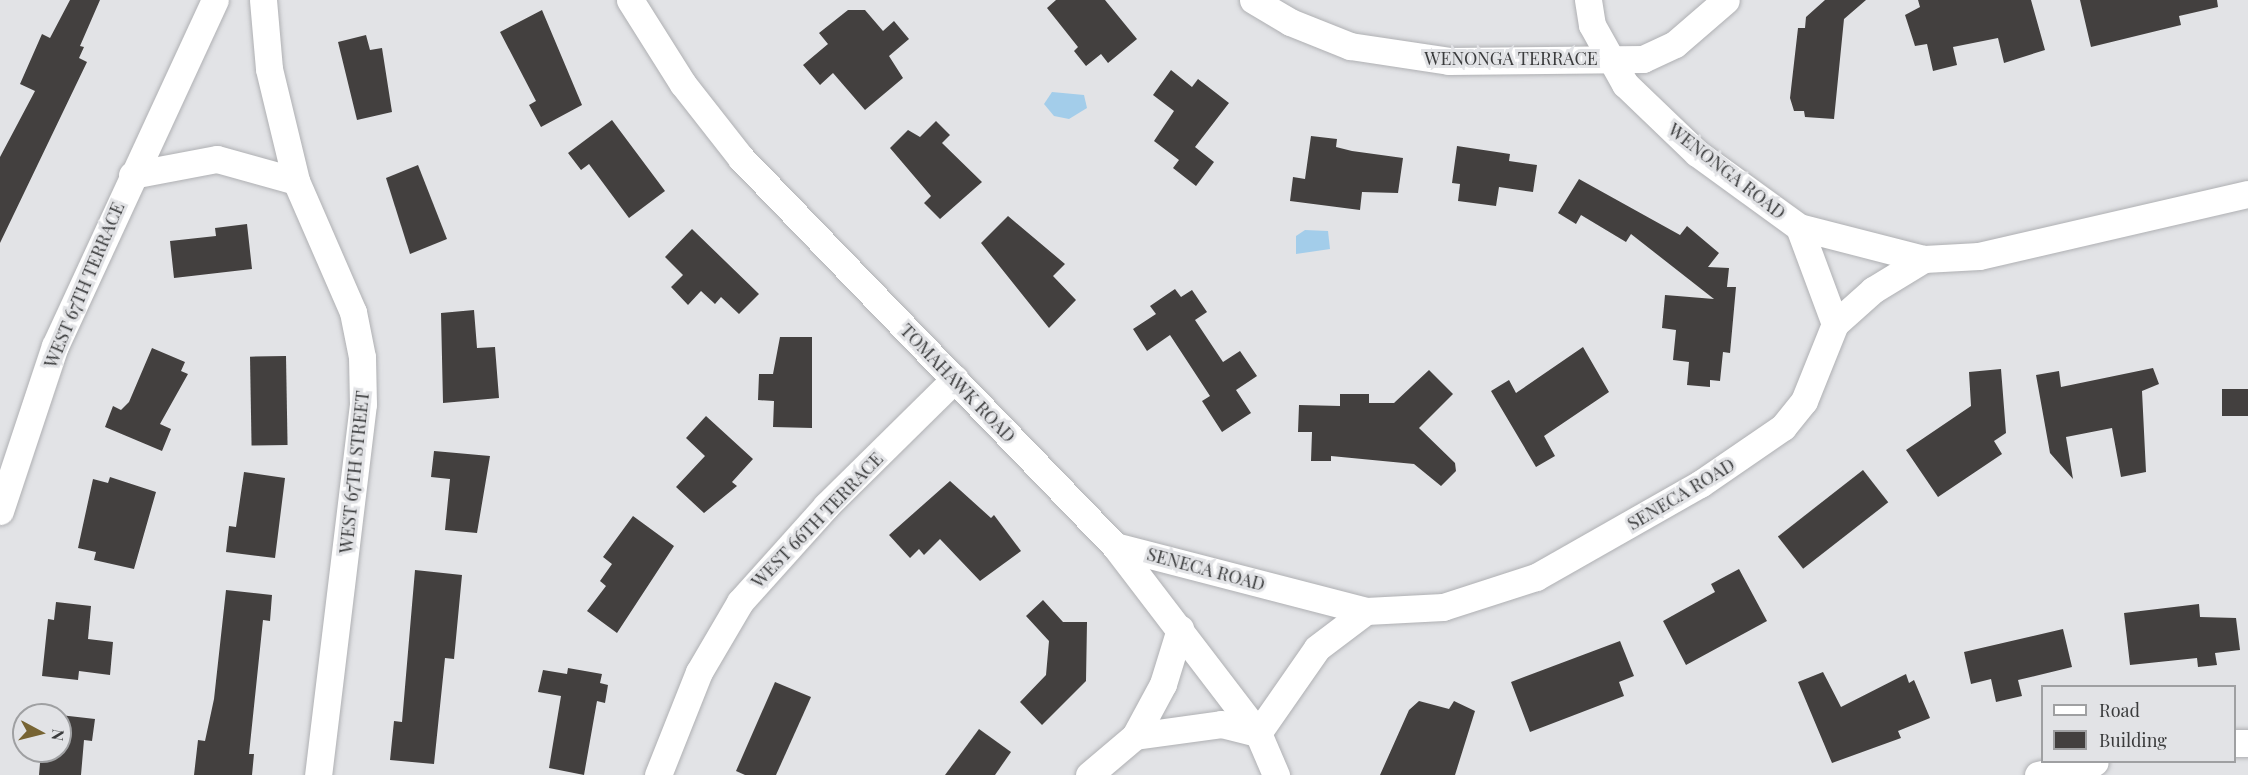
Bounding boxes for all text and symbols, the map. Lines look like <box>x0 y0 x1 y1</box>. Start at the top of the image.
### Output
street label: WENONGA TERRACE <box>1424 47 1598 69</box>
street label: WENONGA ROAD <box>1664 119 1790 223</box>
street label: WEST 67TH TERRACE <box>39 199 129 371</box>
street label: TOMAHAWK ROAD <box>896 319 1020 447</box>
street label: WEST 67TH STREET <box>335 389 373 555</box>
street label: WEST 66TH TERRACE <box>747 448 887 592</box>
street label: SENECA ROAD <box>1623 454 1739 534</box>
street label: SENECA ROAD <box>1145 543 1267 595</box>
legend <box>2041 685 2236 763</box>
text: Road <box>2099 698 2140 722</box>
north arrow <box>12 703 72 763</box>
text: N <box>47 728 70 742</box>
text: Building <box>2099 728 2167 752</box>

